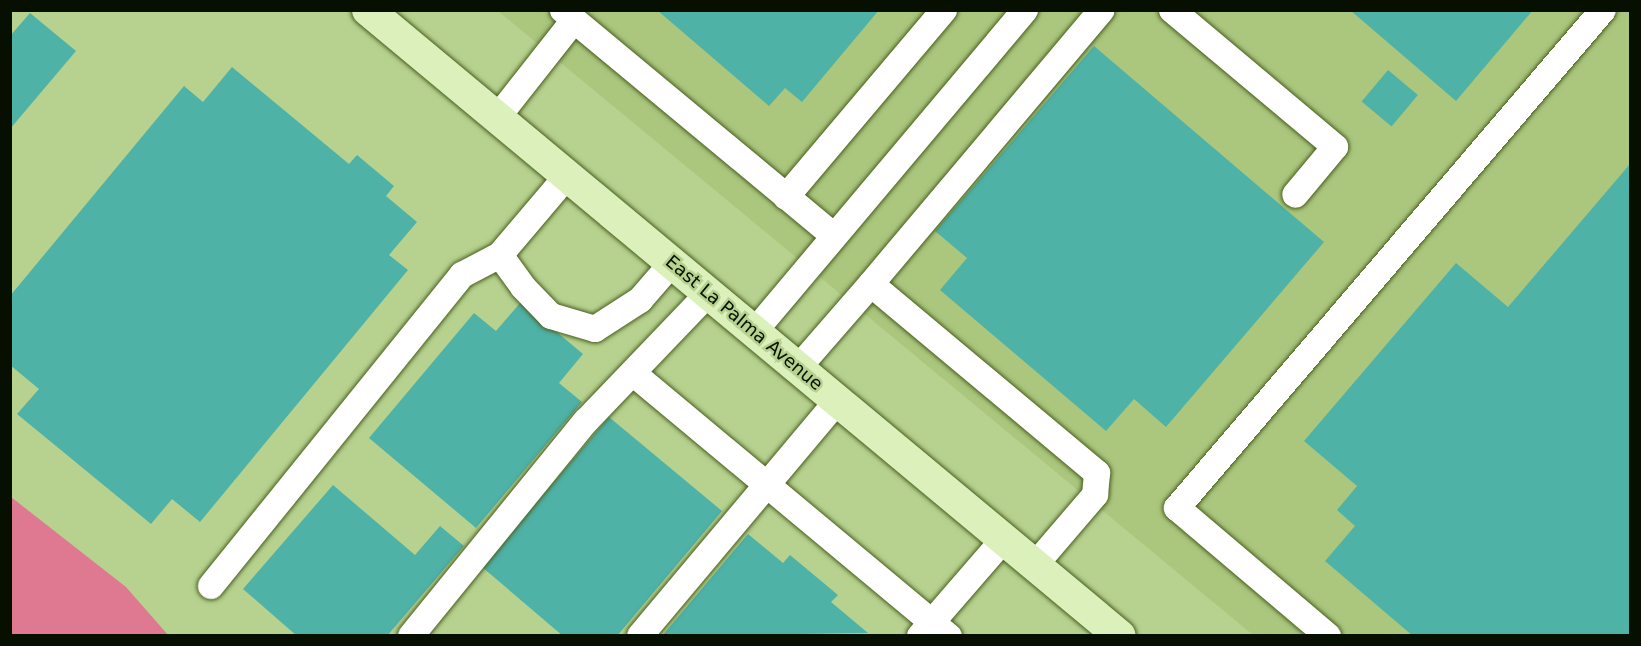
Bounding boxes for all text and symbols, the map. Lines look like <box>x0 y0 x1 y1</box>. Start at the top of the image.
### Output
street label: East La Palma Avenue <box>661 251 827 395</box>

